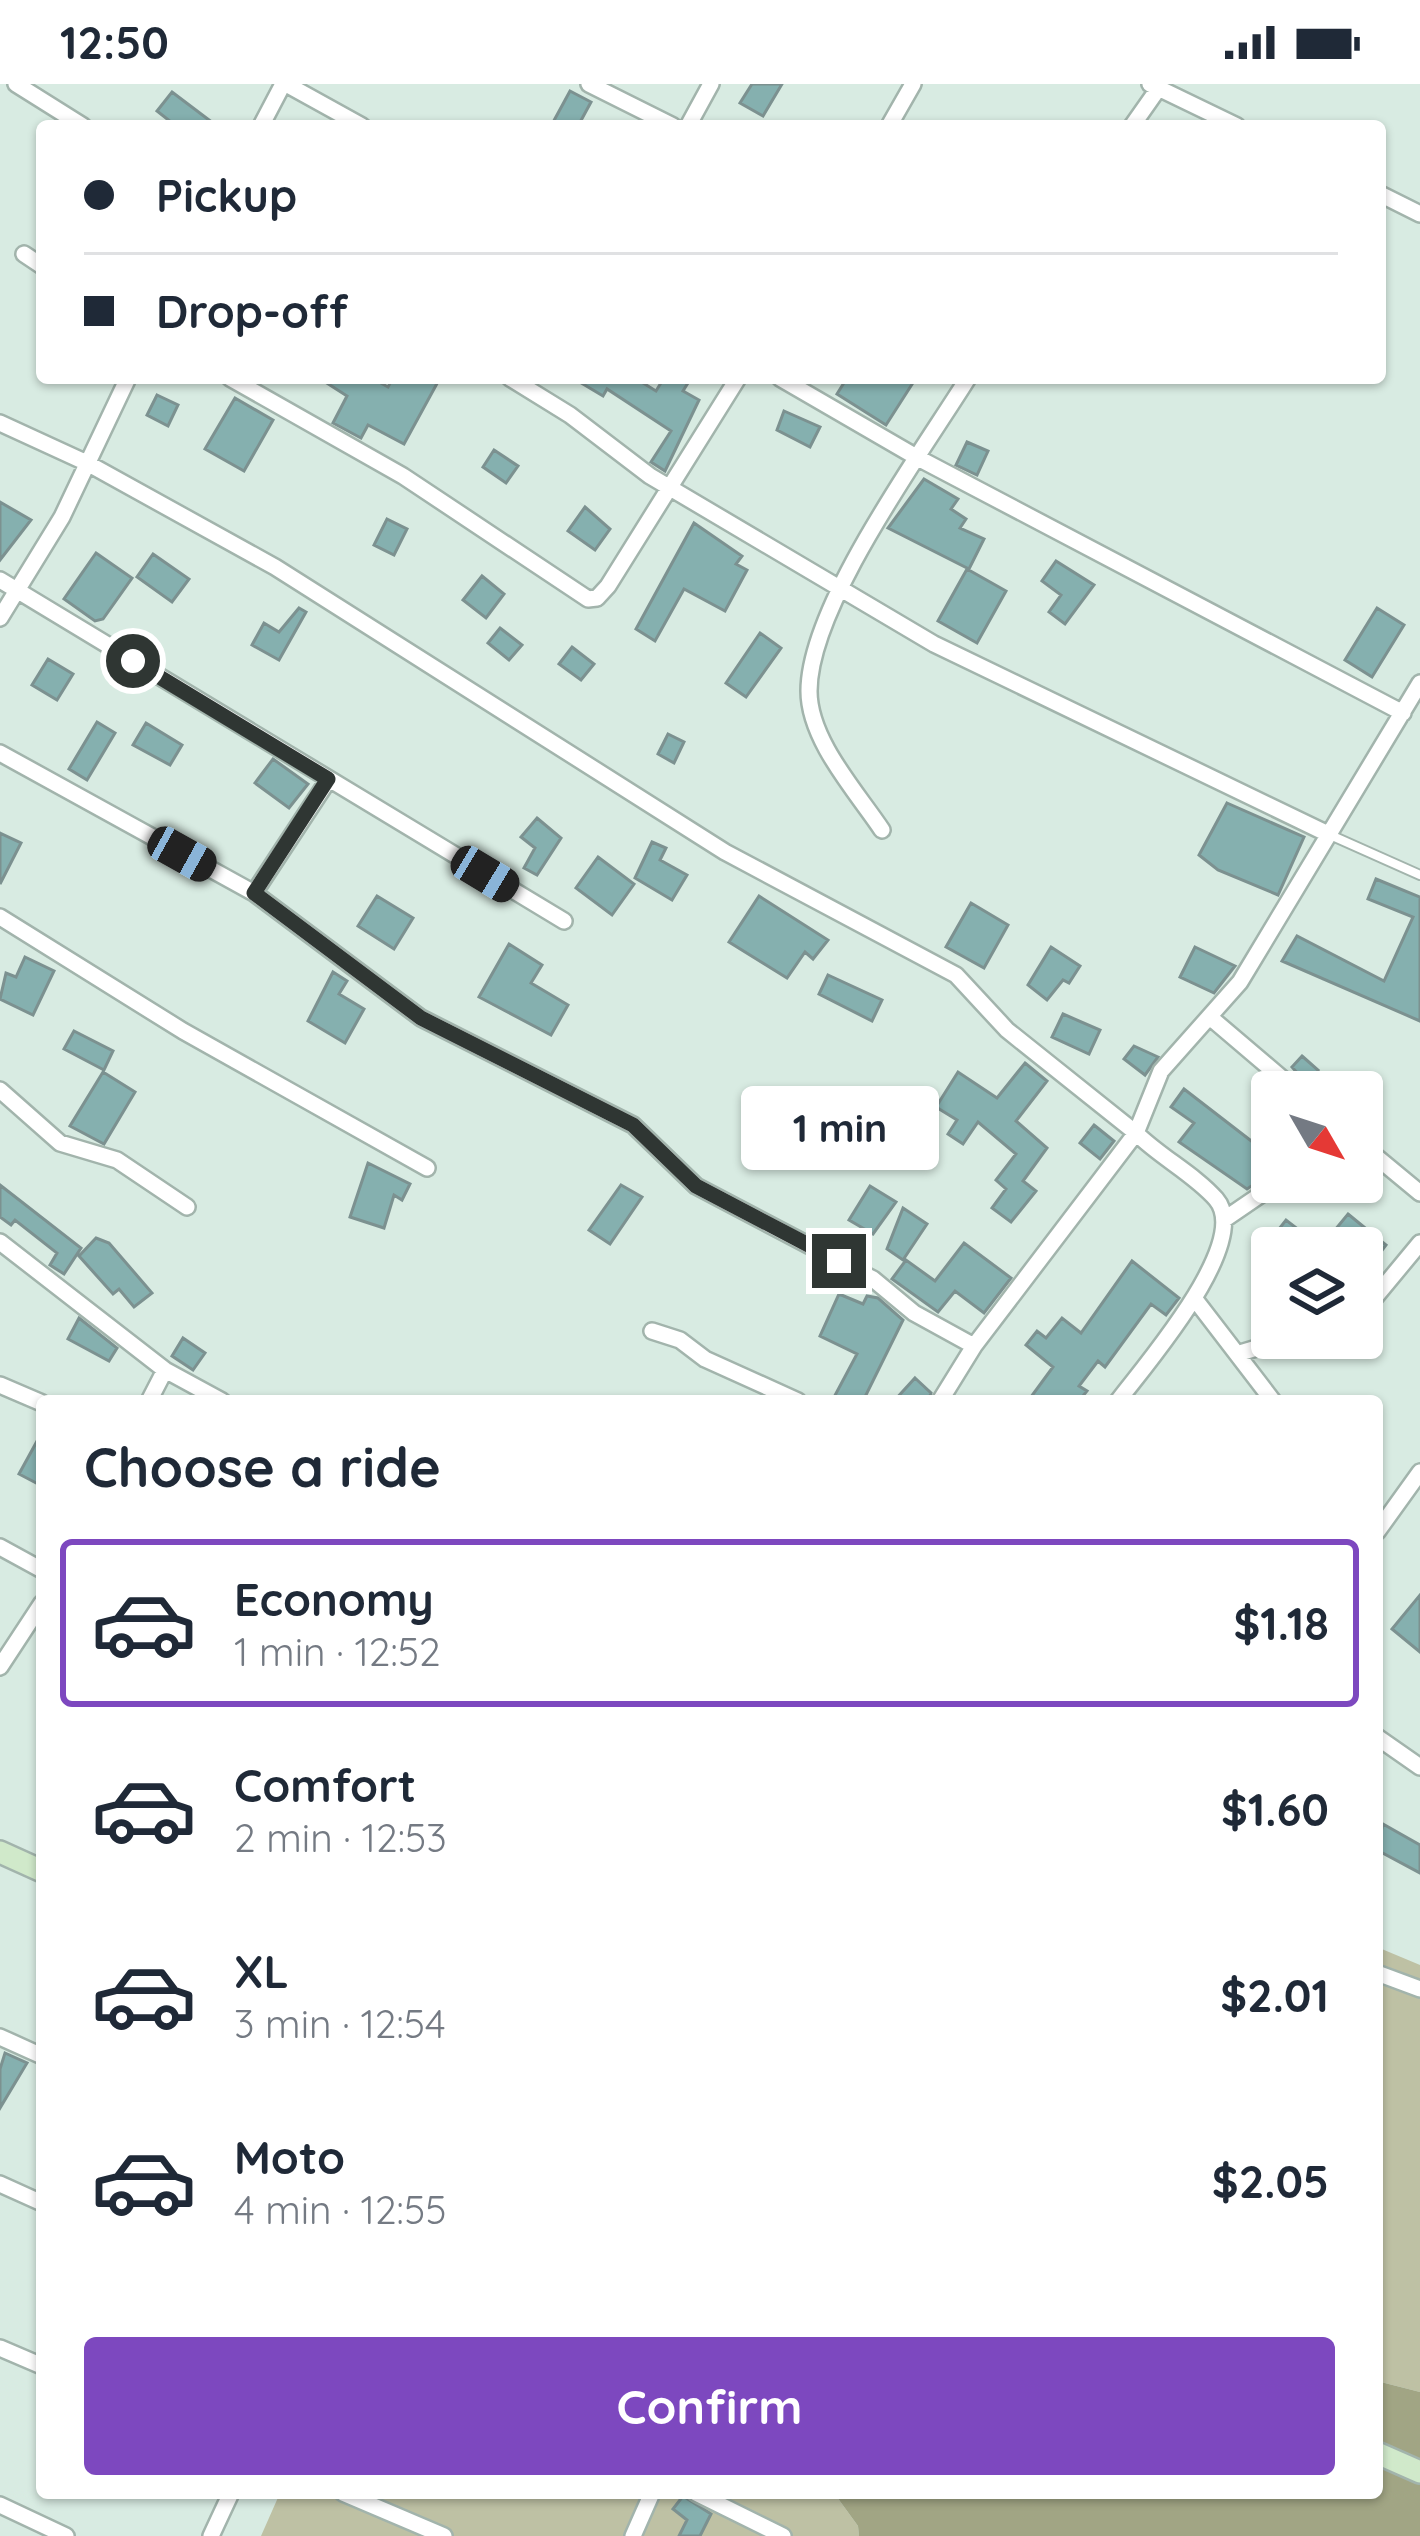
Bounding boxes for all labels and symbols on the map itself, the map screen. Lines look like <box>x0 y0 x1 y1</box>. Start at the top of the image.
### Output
route start <box>106 634 160 688</box>
car <box>142 821 222 887</box>
car <box>445 840 525 908</box>
north arrow <box>1251 1071 1383 1203</box>
callout: 1 min <box>740 1087 938 1171</box>
route end <box>812 1234 866 1288</box>

